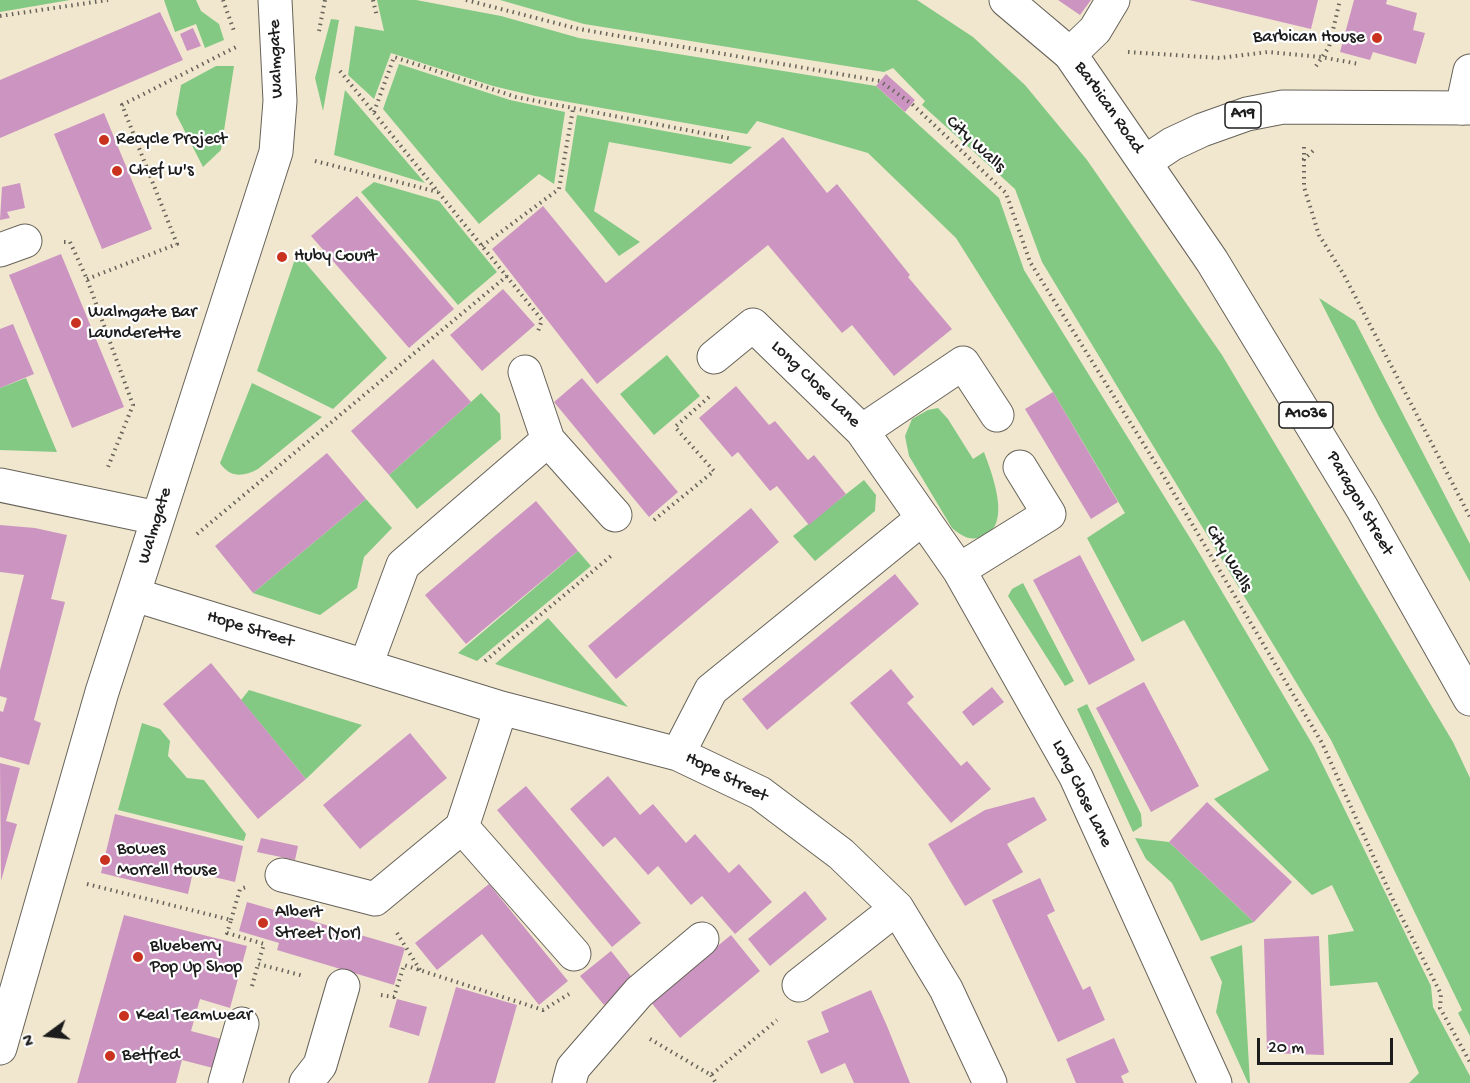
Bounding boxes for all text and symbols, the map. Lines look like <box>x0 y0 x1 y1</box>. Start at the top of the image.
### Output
street label: Walmgate <box>265 19 289 99</box>
place label: Barbican House <box>1253 27 1365 49</box>
marker: Barbican House <box>1370 31 1384 45</box>
street label: Barbican Road <box>1068 58 1148 158</box>
road number: A19 <box>1225 102 1261 128</box>
street label: City Walls <box>941 112 1009 178</box>
place label: Recycle Project <box>116 129 227 151</box>
marker: Recycle Project <box>97 133 111 147</box>
place label: Chef Lu's <box>129 160 194 182</box>
marker: Chef Lu's <box>110 164 124 178</box>
place label: Huby Court <box>294 246 377 268</box>
marker: Huby Court <box>275 250 289 264</box>
place label: Walmgate Bar Launderette <box>88 302 197 344</box>
marker: Walmgate Bar Launderette <box>69 316 83 330</box>
street label: Long Close Lane <box>766 337 864 433</box>
road number: A1036 <box>1279 402 1333 428</box>
street label: Paragon Street <box>1320 448 1398 560</box>
street label: Walmgate <box>134 485 178 567</box>
street label: City Walls <box>1200 522 1256 596</box>
street label: Hope Street <box>204 607 296 653</box>
street label: Long Close Lane <box>1046 737 1116 851</box>
street label: Hope Street <box>681 748 771 808</box>
place label: Bowes Morrell House <box>117 839 217 882</box>
marker: Bowes Morrell House <box>98 853 112 867</box>
place label: Albert Street (Yor) <box>275 902 362 944</box>
marker: Albert Street (Yor) <box>256 916 270 930</box>
place label: Blueberry Pop Up Shop <box>150 936 242 978</box>
marker: Blueberry Pop Up Shop <box>131 950 145 964</box>
north arrow <box>18 1005 78 1065</box>
place label: Keal Teamwear <box>136 1005 252 1027</box>
marker: Keal Teamwear <box>117 1009 131 1023</box>
scale bar <box>1260 1026 1396 1064</box>
text: N <box>20 1032 41 1047</box>
text: 20 m <box>1268 1038 1304 1059</box>
place label: Betfred <box>122 1045 180 1067</box>
marker: Betfred <box>103 1049 117 1063</box>

